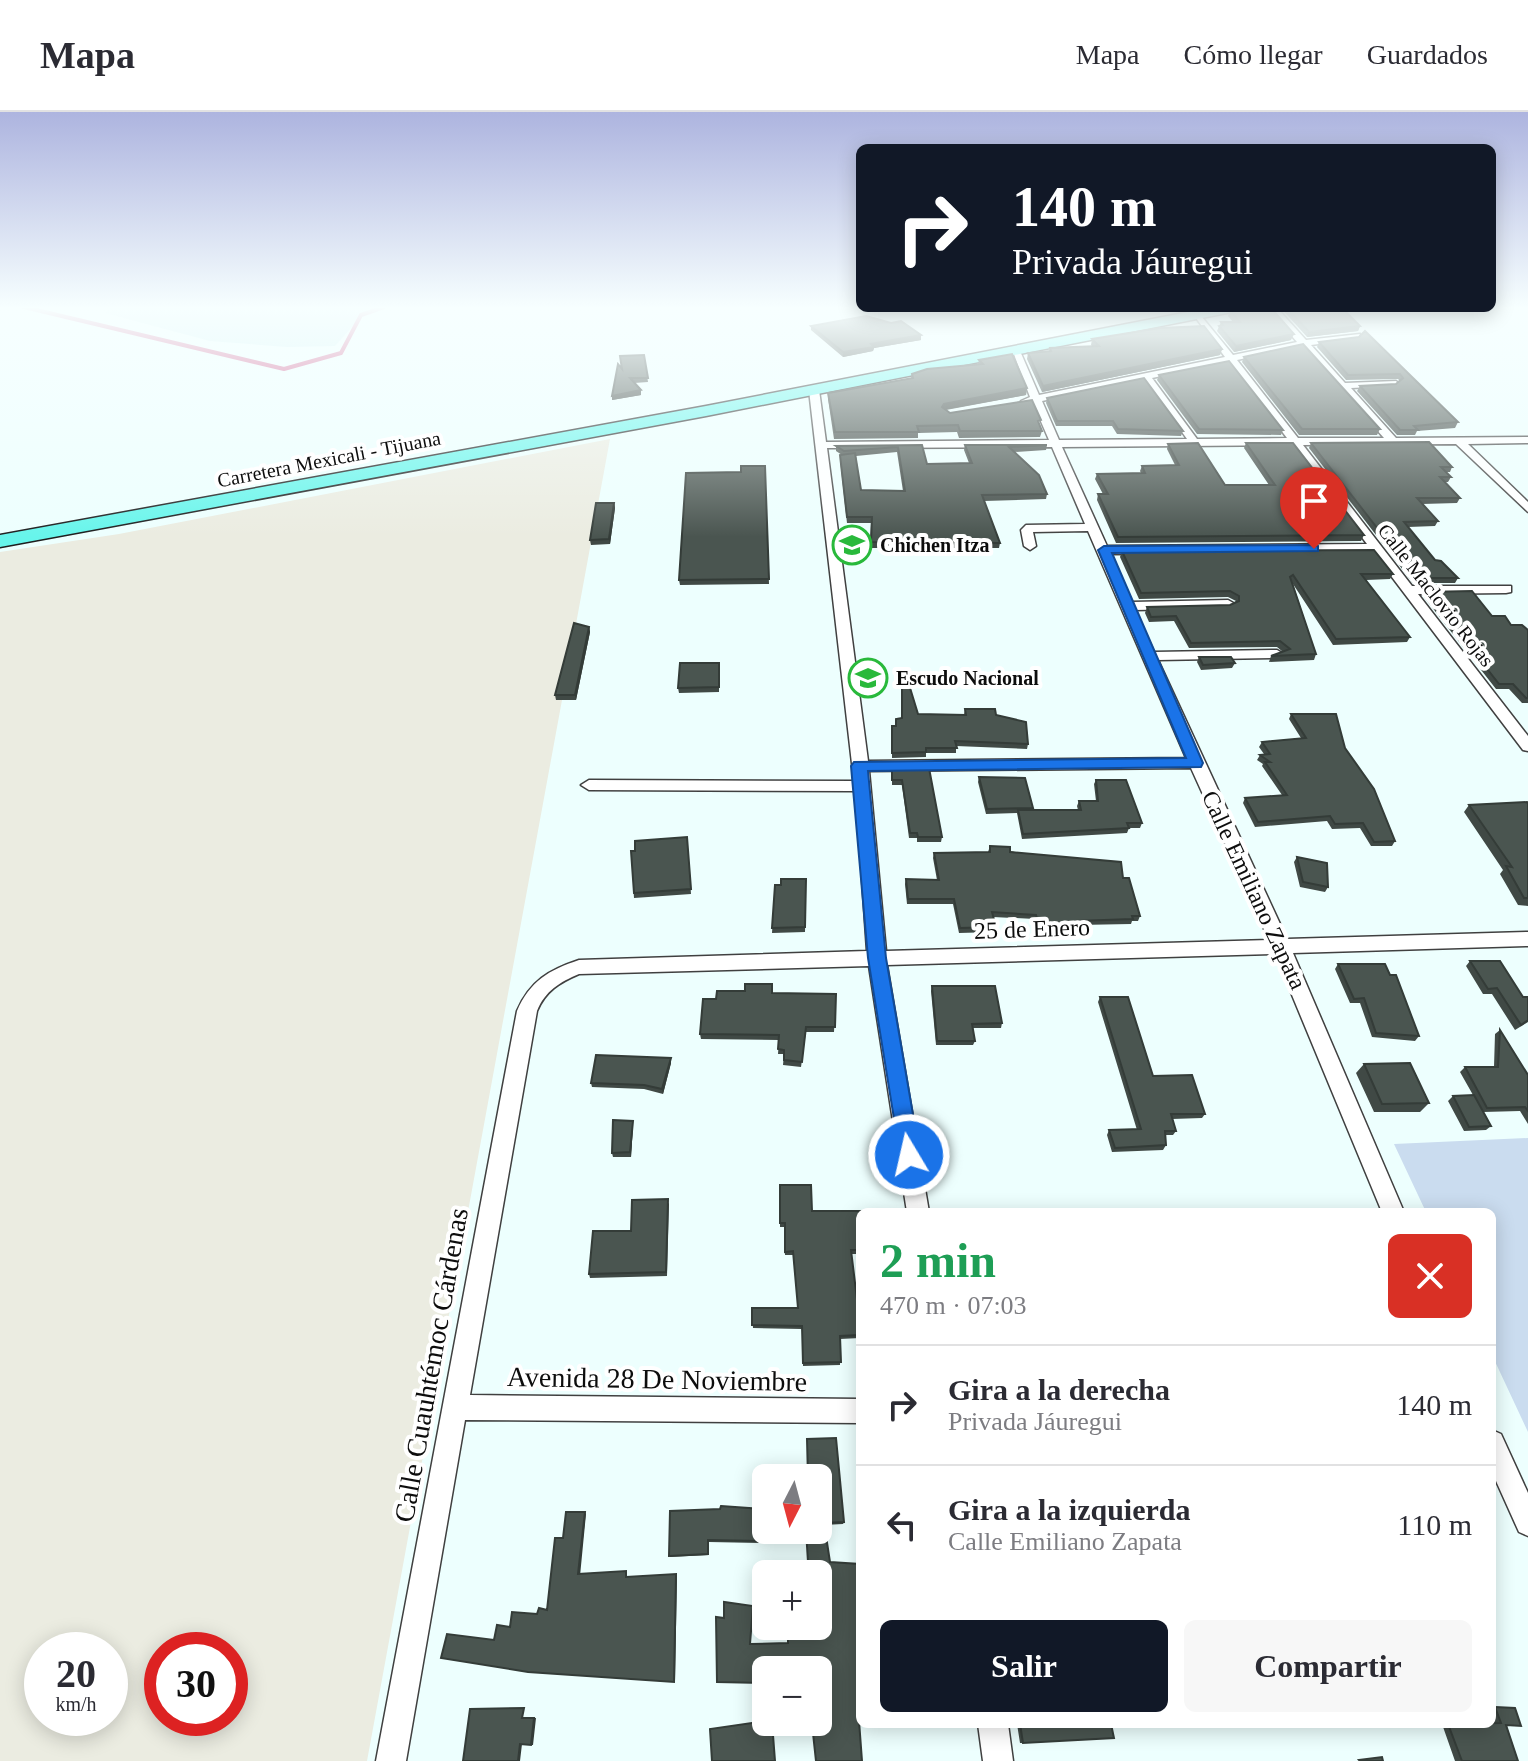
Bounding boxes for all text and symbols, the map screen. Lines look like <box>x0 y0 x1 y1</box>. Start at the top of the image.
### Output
text: Mapa <box>40 34 135 76</box>
text: Mapa <box>1076 39 1140 70</box>
text: Cómo llegar <box>1184 39 1323 70</box>
text: Guardados <box>1367 39 1488 70</box>
icon: right <box>880 176 984 280</box>
text: 140 m <box>1012 176 1157 238</box>
text: Privada Jáuregui <box>1012 242 1253 282</box>
street label: Carretera Mexicali - Tijuana <box>215 427 443 492</box>
pin <box>1280 467 1348 549</box>
icon: arrive <box>1292 479 1336 523</box>
street label: Calle Maclovio Rojas <box>1373 520 1498 671</box>
school or university icon: Chichen Itza <box>831 524 873 566</box>
place label: Chichen Itza <box>880 534 989 556</box>
school or university icon: Escudo Nacional <box>847 657 889 699</box>
place label: Escudo Nacional <box>896 667 1039 689</box>
street label: Calle Emiliano Zapata <box>1197 787 1312 994</box>
street label: 25 de Enero <box>974 914 1090 944</box>
position arrow <box>867 1113 951 1197</box>
street label: Calle Cuauhtémoc Cárdenas <box>388 1205 474 1525</box>
text: 2 min <box>880 1234 996 1287</box>
button: close <box>1388 1234 1472 1318</box>
text: 470 m · 07:03 <box>880 1291 1027 1320</box>
street label: Avenida 28 De Noviembre <box>507 1361 807 1397</box>
text: Gira a la derecha <box>948 1373 1170 1406</box>
icon: right <box>880 1383 924 1427</box>
text: 140 m <box>1396 1388 1472 1421</box>
text: Privada Jáuregui <box>948 1407 1122 1436</box>
north arrow <box>752 1464 832 1544</box>
map controls <box>752 1464 832 1736</box>
text: Gira a la izquierda <box>948 1493 1191 1526</box>
icon: left <box>880 1503 924 1547</box>
text: 110 m <box>1397 1508 1472 1541</box>
text: Calle Emiliano Zapata <box>948 1527 1182 1556</box>
button: + <box>752 1560 832 1640</box>
button: Salir <box>880 1620 1168 1712</box>
button: Compartir <box>1184 1620 1472 1712</box>
speed limit sign: 30 <box>144 1632 248 1736</box>
text: 20 <box>56 1651 96 1696</box>
button: − <box>752 1656 832 1736</box>
text: km/h <box>55 1693 97 1715</box>

